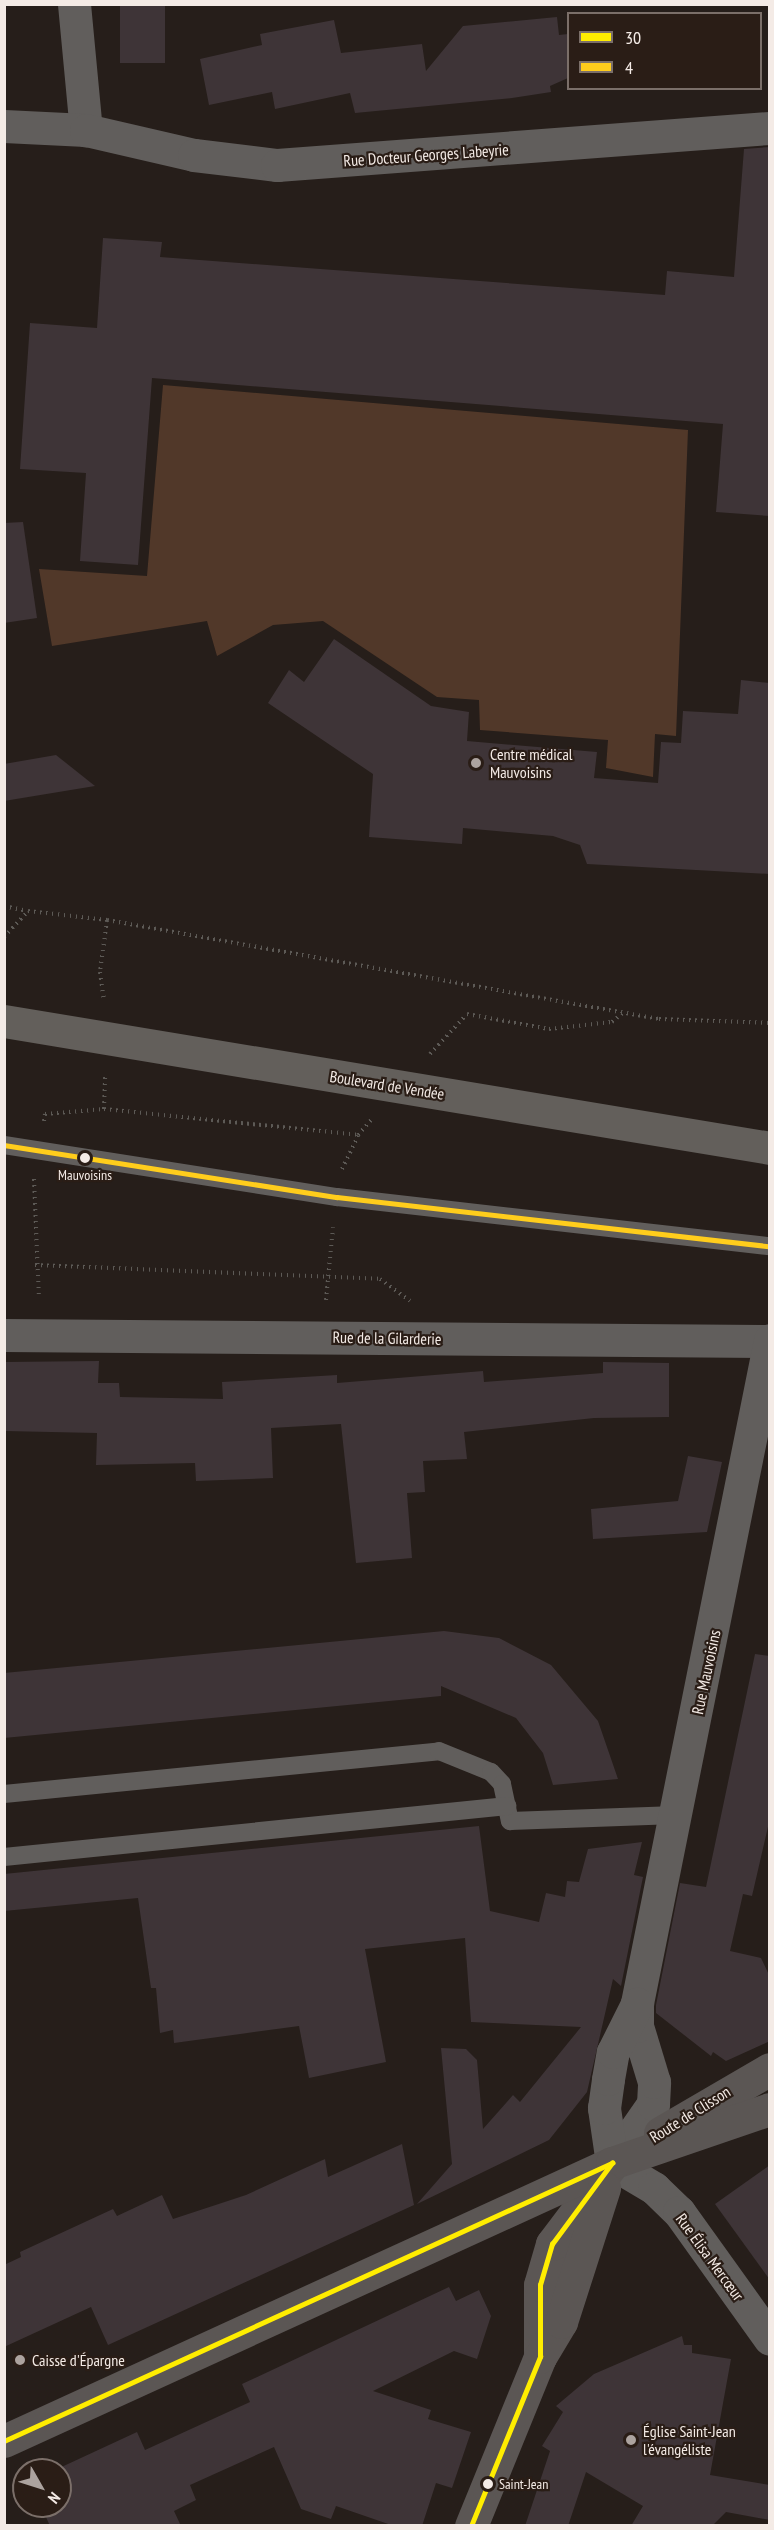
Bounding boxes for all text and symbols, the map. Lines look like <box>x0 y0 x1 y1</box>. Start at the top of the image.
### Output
legend <box>567 12 762 90</box>
text: 30 <box>625 26 641 49</box>
text: 4 <box>625 56 633 79</box>
street label: Rue Docteur Georges Labeyrie <box>343 140 509 170</box>
place label: Centre médical Mauvoisins <box>490 744 573 782</box>
marker: Centre médical Mauvoisins <box>467 754 485 772</box>
street label: Boulevard de Vendée <box>328 1066 446 1104</box>
marker: Mauvoisins <box>79 1152 91 1164</box>
place label: Mauvoisins <box>58 1167 112 1183</box>
street label: Rue de la Gilarderie <box>332 1327 442 1349</box>
street label: Rue Mauvoisins <box>688 1628 724 1716</box>
street label: Route de Clisson <box>646 2082 734 2146</box>
street label: Rue Élisa Mercœur <box>672 2210 748 2304</box>
place label: Caisse d'Épargne <box>32 2350 125 2370</box>
marker: Caisse d'Épargne <box>13 2353 27 2367</box>
place label: Église Saint-Jean l'évangéliste <box>643 2421 736 2459</box>
marker: Église Saint-Jean l'évangéliste <box>624 2433 638 2447</box>
north arrow <box>12 2458 72 2518</box>
place label: Saint-Jean <box>499 2476 548 2492</box>
marker: Saint-Jean <box>482 2478 494 2490</box>
text: N <box>44 2488 65 2508</box>

